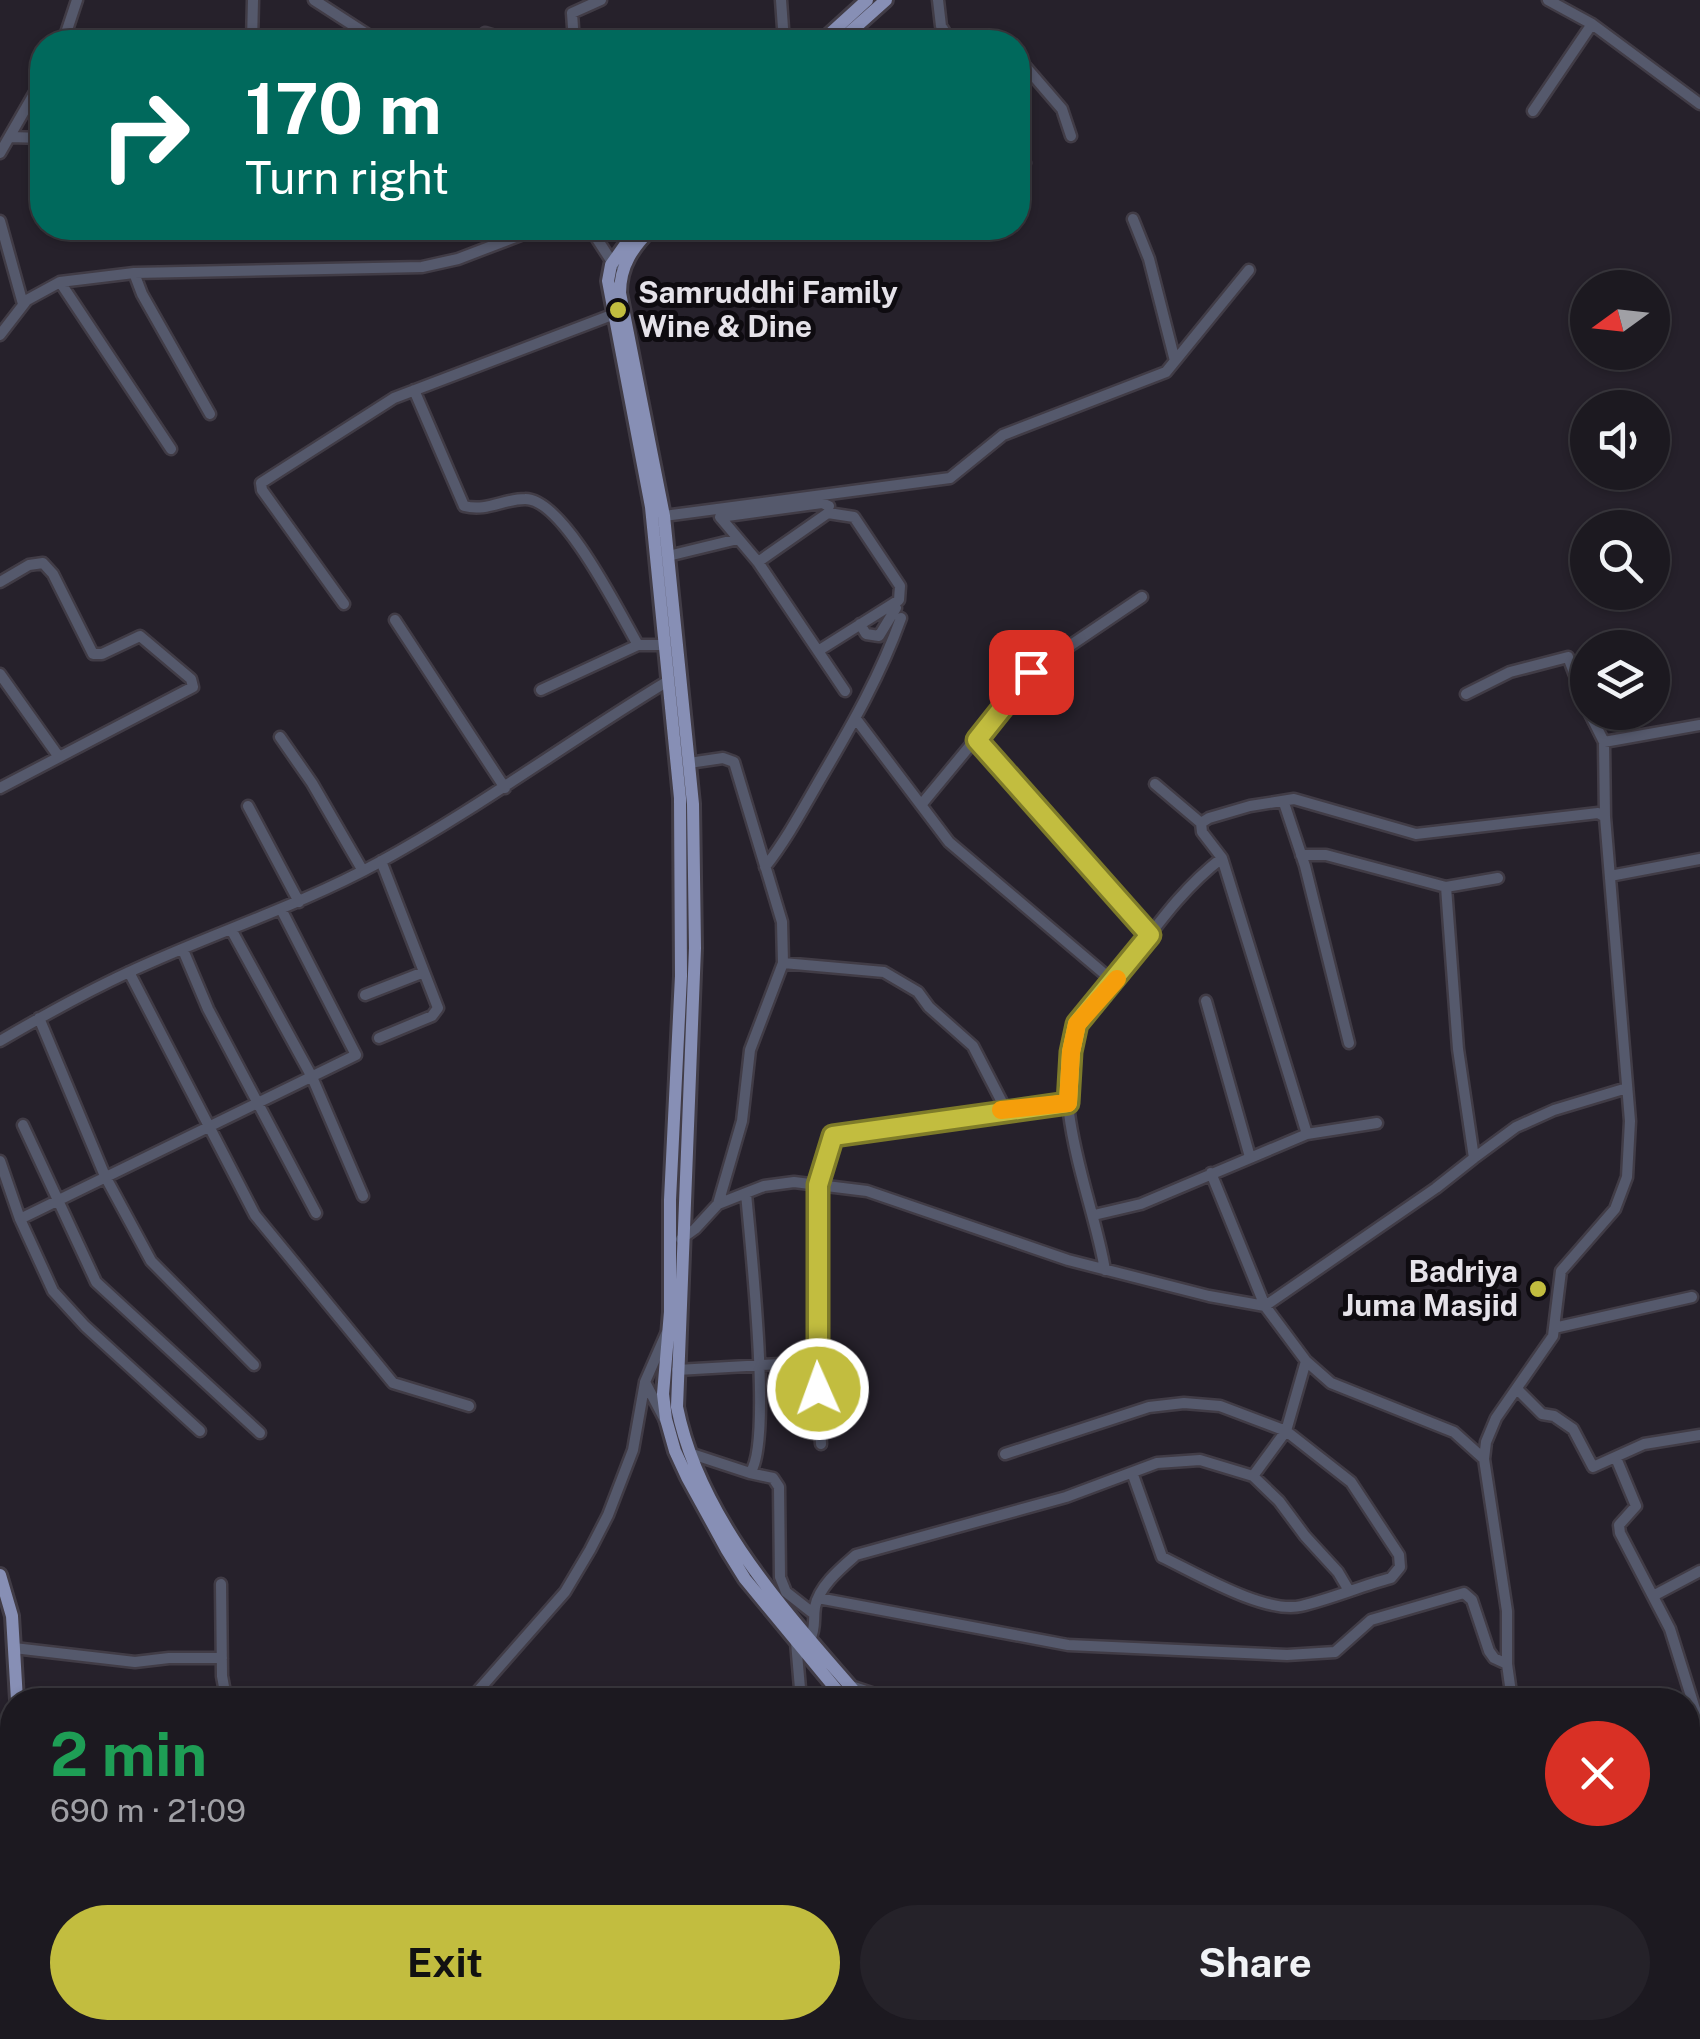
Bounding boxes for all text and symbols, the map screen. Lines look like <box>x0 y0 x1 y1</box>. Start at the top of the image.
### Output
text: 170 m <box>245 67 442 150</box>
icon: right <box>80 70 210 200</box>
text: Turn right <box>245 151 449 204</box>
north arrow <box>1570 270 1670 370</box>
map controls <box>1570 270 1670 730</box>
place label: Samruddhi Family Wine & Dine <box>638 274 898 344</box>
marker: Samruddhi Family Wine & Dine <box>607 299 629 321</box>
button: sound <box>1570 390 1670 490</box>
button: search <box>1570 510 1670 610</box>
pin <box>989 630 1074 715</box>
button: layers <box>1570 630 1670 730</box>
icon: arrive <box>1004 645 1059 700</box>
place label: Badriya Juma Masjid <box>1342 1253 1518 1323</box>
marker: Badriya Juma Masjid <box>1527 1278 1549 1300</box>
position arrow <box>766 1337 870 1441</box>
text: 2 min <box>50 1719 207 1790</box>
button: close <box>1545 1721 1650 1826</box>
text: 690 m · 21:09 <box>50 1792 246 1829</box>
button: Exit <box>50 1905 840 2020</box>
button: Share <box>860 1905 1650 2020</box>

